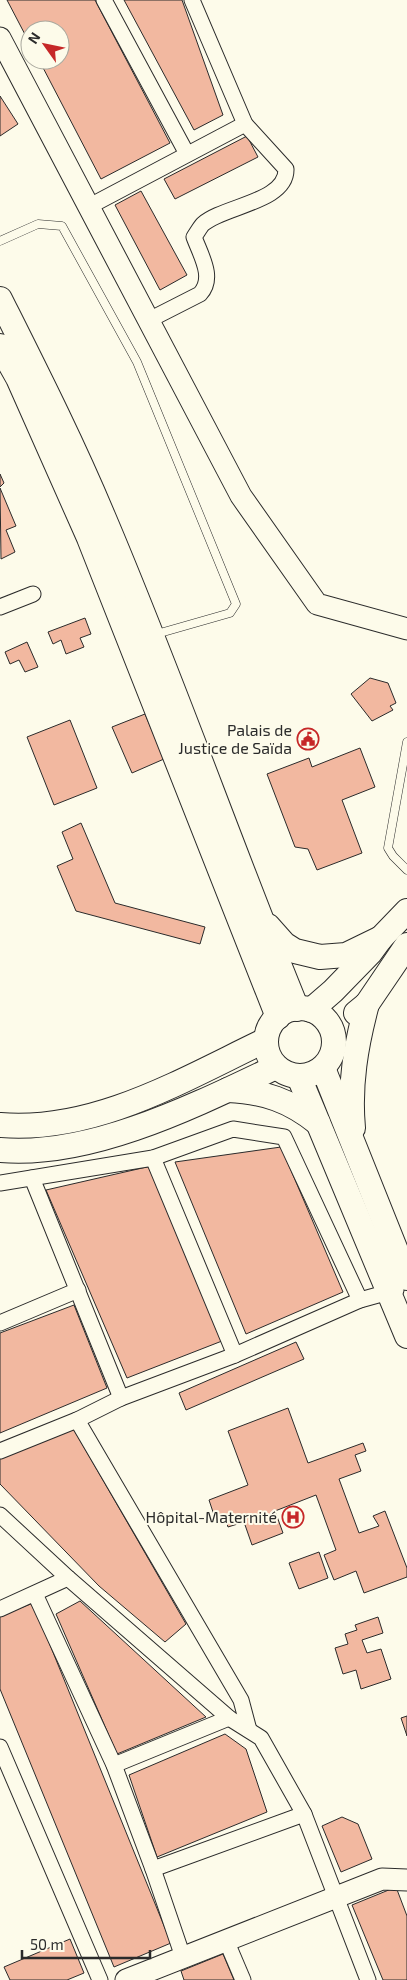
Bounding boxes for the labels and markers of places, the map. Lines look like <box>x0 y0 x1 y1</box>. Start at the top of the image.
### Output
place label: Palais de Justice de Saïda <box>178 720 292 757</box>
public building icon: Palais de Justice de Saïda <box>296 727 320 751</box>
hospital icon: Hôpital-Maternité <box>281 1505 305 1529</box>
place label: Hôpital-Maternité <box>146 1507 277 1526</box>

